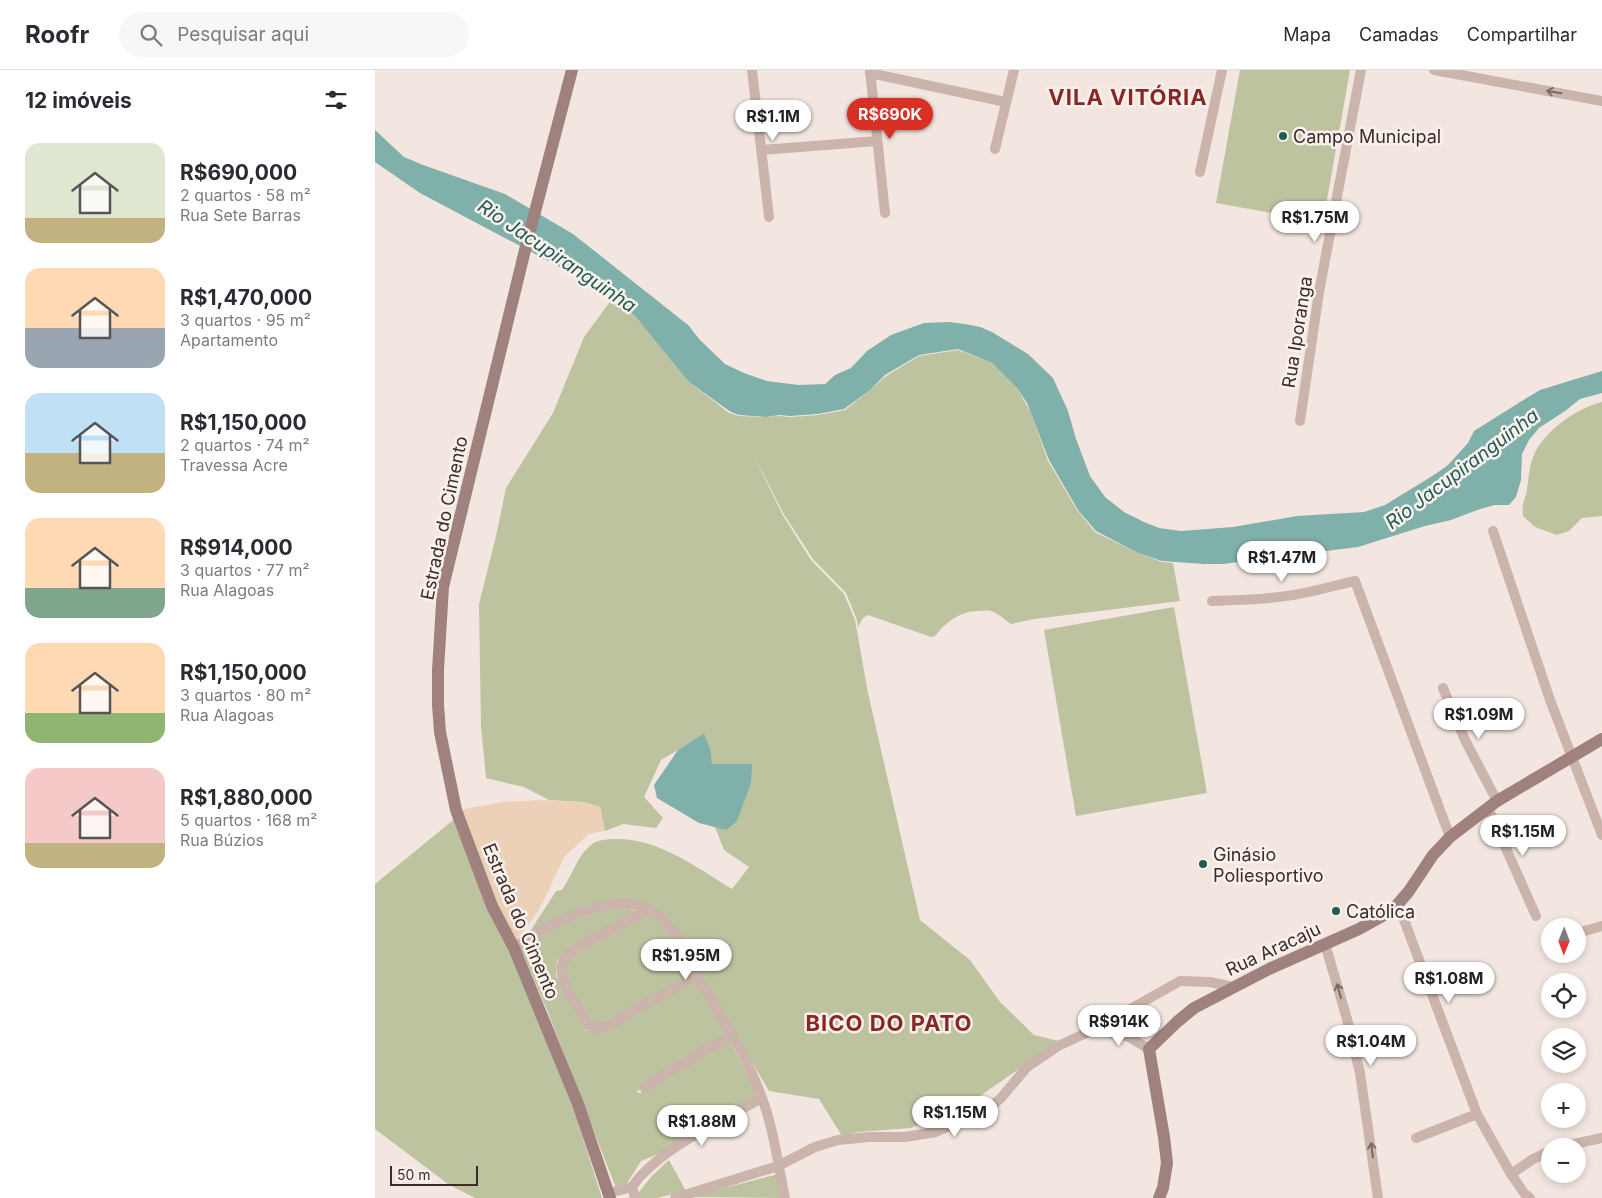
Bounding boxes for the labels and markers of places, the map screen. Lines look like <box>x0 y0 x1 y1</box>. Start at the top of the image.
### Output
pin: R$690K <box>849 98 931 140</box>
pin: R$1.1M <box>732 100 814 142</box>
place label: Campo Municipal <box>1293 126 1441 147</box>
marker: Campo Municipal <box>1277 130 1289 142</box>
pin: R$1.75M <box>1269 200 1361 243</box>
pin: R$1.47M <box>1236 540 1328 583</box>
pin: R$1.09M <box>1433 698 1525 740</box>
pin: R$1.15M <box>1477 814 1569 857</box>
place label: Ginásio Poliesportivo <box>1213 844 1324 886</box>
marker: Ginásio Poliesportivo <box>1197 858 1209 870</box>
place label: Católica <box>1346 901 1415 922</box>
marker: Católica <box>1330 905 1342 917</box>
pin: R$1.95M <box>640 938 732 981</box>
pin: R$1.08M <box>1403 962 1495 1004</box>
pin: R$914K <box>1078 1004 1160 1047</box>
pin: R$1.04M <box>1325 1024 1417 1067</box>
pin: R$1.15M <box>909 1096 1001 1138</box>
pin: R$1.88M <box>656 1104 748 1147</box>

